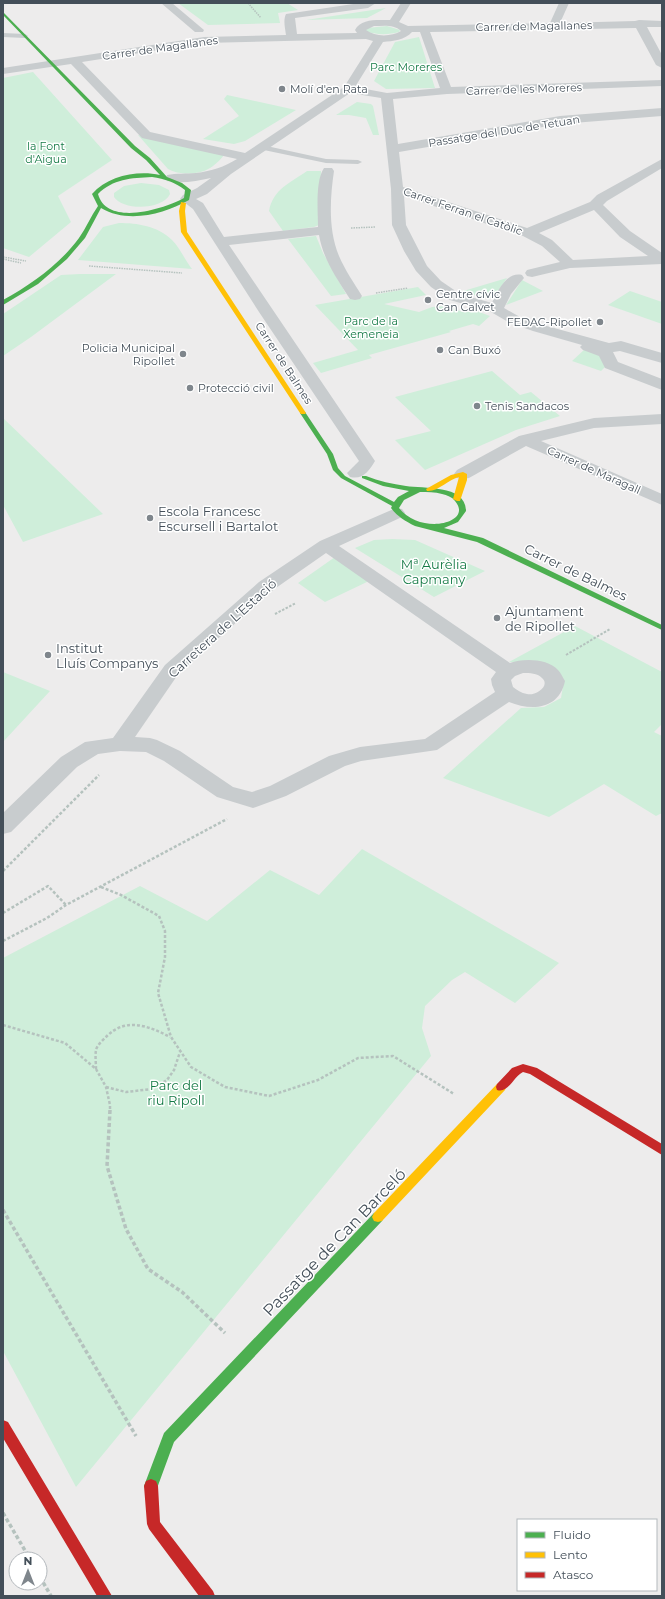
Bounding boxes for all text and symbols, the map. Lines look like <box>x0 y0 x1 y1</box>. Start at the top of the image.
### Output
street label: Carrer de Magallanes <box>476 18 593 34</box>
street label: Carrer de Magallanes <box>101 33 219 63</box>
park label: Parc Moreres <box>370 60 443 74</box>
street label: Carrer de les Moreres <box>466 80 583 98</box>
place label: Molí d'en Rata <box>290 82 368 96</box>
marker: Molí d'en Rata <box>277 84 287 94</box>
street label: Passatge del Duc de Tetuan <box>427 112 581 150</box>
park label: la Font d'Aigua <box>25 139 67 166</box>
street label: Carrer Ferran el Catòlic <box>402 184 524 238</box>
place label: Centre cívic Can Calvet <box>436 287 500 314</box>
marker: Centre cívic Can Calvet <box>423 295 433 305</box>
park label: Parc de la Xemeneia <box>343 314 399 341</box>
place label: FEDAC-Ripollet <box>507 315 593 329</box>
marker: FEDAC-Ripollet <box>595 317 605 327</box>
street label: Carrer de Balmes <box>252 319 316 407</box>
place label: Policia Municipal Ripollet <box>82 341 176 368</box>
place label: Can Buxó <box>448 343 501 357</box>
marker: Can Buxó <box>435 345 445 355</box>
marker: Policia Municipal Ripollet <box>178 349 188 359</box>
place label: Protecció civil <box>198 381 274 395</box>
marker: Protecció civil <box>185 383 195 393</box>
place label: Tenis Sandacos <box>485 399 570 413</box>
marker: Tenis Sandacos <box>472 401 482 411</box>
street label: Carrer de Maragall <box>545 443 643 497</box>
place label: Escola Francesc Escursell i Bartalot <box>158 503 278 534</box>
marker: Escola Francesc Escursell i Bartalot <box>145 513 155 523</box>
street label: Carrer de Balmes <box>522 540 630 604</box>
park label: Mª Aurèlia Capmany <box>401 556 467 587</box>
street label: Carretera de L'Estació <box>165 575 279 681</box>
place label: Ajuntament de Ripollet <box>505 603 584 634</box>
marker: Ajuntament de Ripollet <box>492 613 502 623</box>
place label: Institut Lluís Companys <box>56 640 158 671</box>
marker: Institut Lluís Companys <box>43 650 53 660</box>
park label: Parc del riu Ripoll <box>147 1077 205 1108</box>
street label: Passatge de Can Barceló <box>259 1165 410 1320</box>
legend <box>517 1519 657 1591</box>
text: Fluido <box>553 1527 591 1542</box>
text: Lento <box>553 1547 588 1562</box>
north arrow <box>8 1551 48 1591</box>
text: N <box>24 1554 32 1568</box>
text: Atasco <box>553 1567 593 1582</box>

